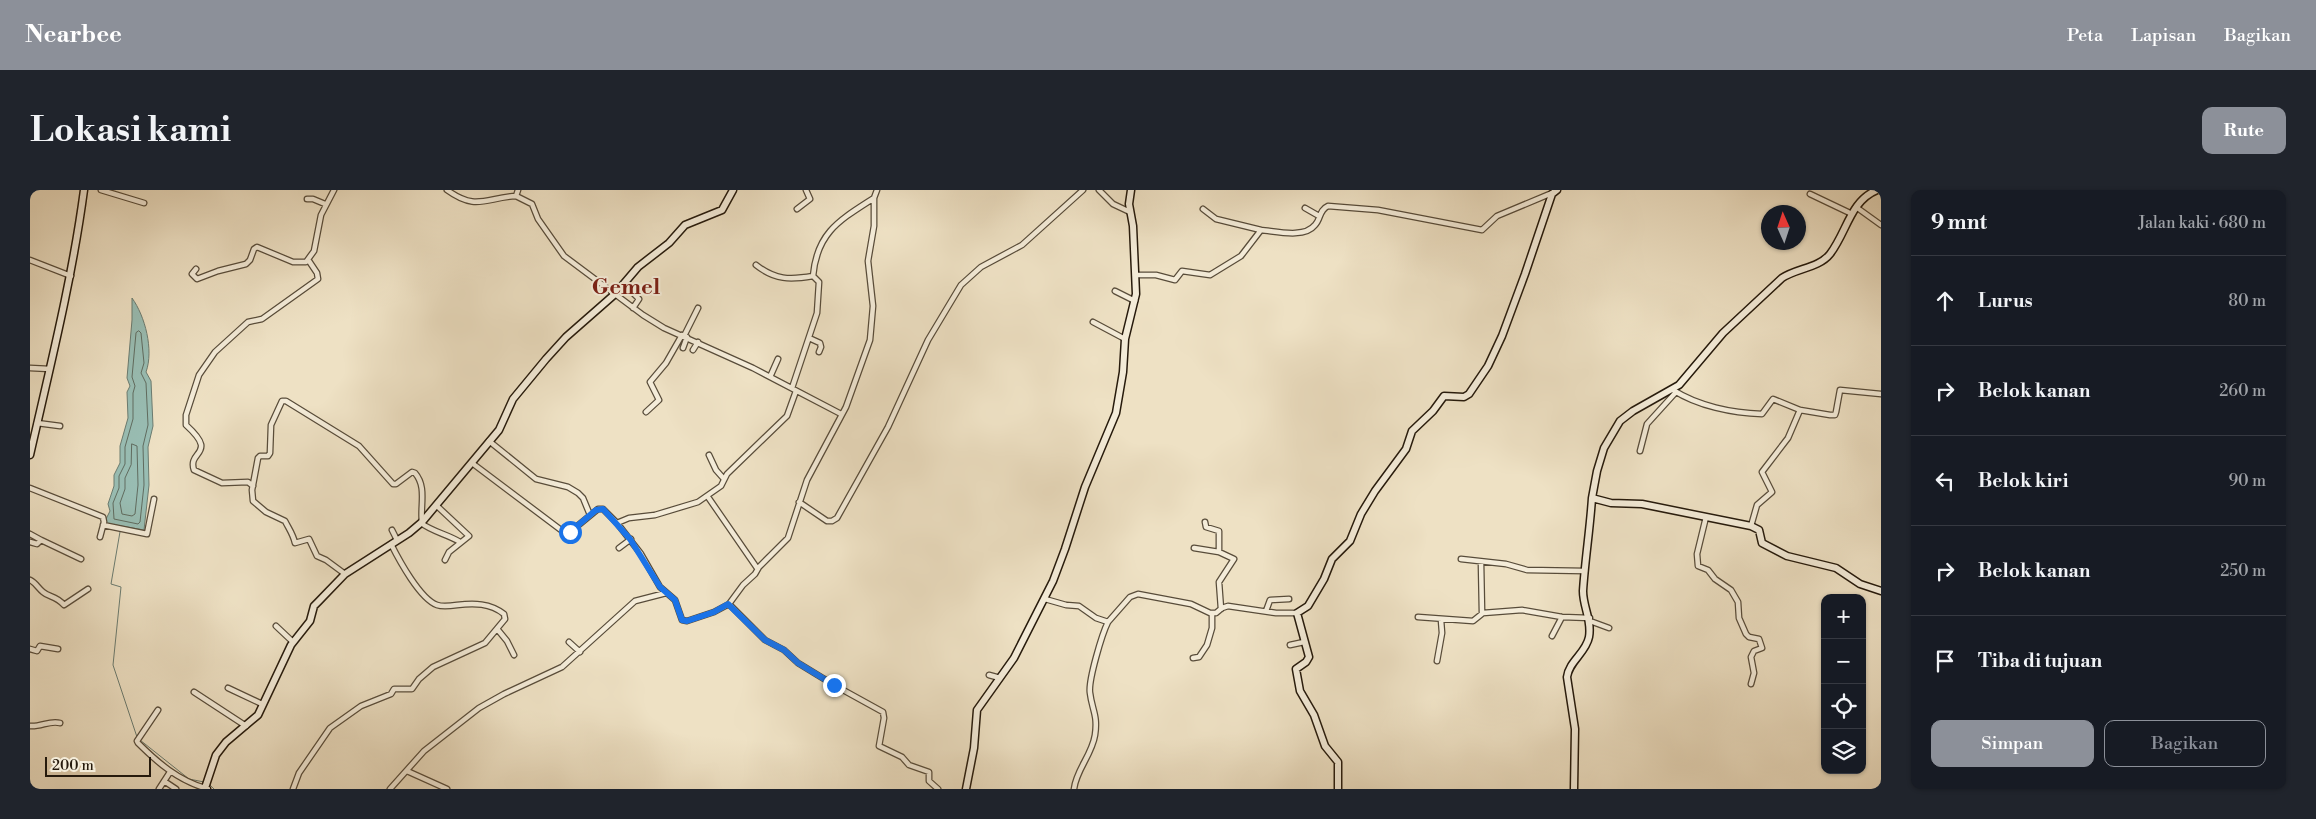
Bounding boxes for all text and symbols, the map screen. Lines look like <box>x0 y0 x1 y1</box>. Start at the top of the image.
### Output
text: Nearbee <box>25 20 122 50</box>
text: Peta <box>2067 24 2103 47</box>
text: Lapisan <box>2131 24 2196 47</box>
text: Bagikan <box>2224 24 2291 47</box>
button: Rute <box>2202 107 2286 154</box>
text: Lokasi kami <box>30 109 231 152</box>
north arrow <box>1761 205 1806 250</box>
text: 9 mnt <box>1931 210 1987 236</box>
text: Jalan kaki · 680 m <box>2138 213 2266 233</box>
district label: Gemel <box>592 274 660 301</box>
icon: ahead <box>1931 287 1959 315</box>
text: Lurus <box>1978 289 2033 313</box>
text: 80 m <box>2228 291 2266 311</box>
icon: right <box>1931 377 1959 405</box>
text: Belok kanan <box>1978 379 2091 403</box>
text: 260 m <box>2219 381 2266 401</box>
icon: left <box>1931 467 1959 495</box>
text: Belok kiri <box>1978 469 2068 493</box>
text: 90 m <box>2228 471 2266 491</box>
route start <box>559 521 582 544</box>
icon: right <box>1931 557 1959 585</box>
text: Belok kanan <box>1978 559 2091 583</box>
text: 250 m <box>2220 561 2266 581</box>
map controls <box>1821 594 1866 774</box>
button: + <box>1821 594 1866 639</box>
button: − <box>1821 639 1866 684</box>
icon: arrive <box>1931 647 1959 675</box>
text: Tiba di tujuan <box>1978 649 2102 673</box>
route end <box>823 674 846 697</box>
button: locate <box>1821 684 1866 729</box>
button: Simpan <box>1931 720 2094 767</box>
button: Bagikan <box>2104 720 2266 767</box>
button: layers <box>1821 729 1866 774</box>
scale bar <box>45 754 151 777</box>
text: 200 m <box>52 757 94 775</box>

